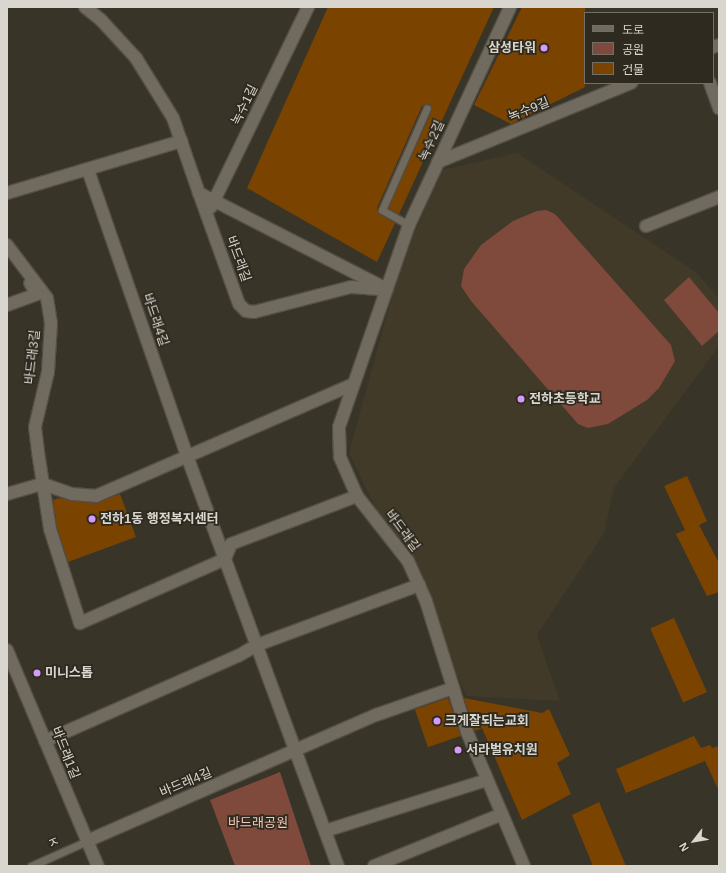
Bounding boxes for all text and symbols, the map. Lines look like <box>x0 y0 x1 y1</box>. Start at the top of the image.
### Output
legend <box>584 12 714 84</box>
text: 도로 <box>622 23 644 37</box>
place label: 삼성타워 <box>488 40 536 56</box>
marker: 삼성타워 <box>539 43 549 53</box>
text: 공원 <box>622 43 644 57</box>
text: 건물 <box>622 63 644 77</box>
street label: 녹수1길 <box>229 82 261 128</box>
street label: 녹수9길 <box>506 95 552 125</box>
street label: 녹수2길 <box>416 118 448 164</box>
street label: 바드래길 <box>222 234 254 284</box>
street label: 바드래4길 <box>139 291 171 349</box>
street label: 바드래3길 <box>22 329 44 385</box>
place label: 전하초등학교 <box>529 391 601 407</box>
marker: 전하초등학교 <box>516 394 526 404</box>
street label: 바드래길 <box>381 507 423 555</box>
place label: 전하1동 행정복지센터 <box>100 511 218 527</box>
marker: 전하1동 행정복지센터 <box>87 514 97 524</box>
place label: 미니스톱 <box>45 665 93 681</box>
marker: 미니스톱 <box>32 668 42 678</box>
place label: 크게잘되는교회 <box>445 713 529 729</box>
marker: 크게잘되는교회 <box>432 716 442 726</box>
street label: 바드래1길 <box>47 725 83 781</box>
place label: 서라벌유치원 <box>466 742 538 758</box>
marker: 서라벌유치원 <box>453 745 463 755</box>
street label: 바드래4길 <box>158 765 214 801</box>
park label: 바드래공원 <box>228 815 288 831</box>
north arrow <box>674 821 714 861</box>
street label: ㅈ <box>45 833 63 853</box>
text: N <box>677 841 691 854</box>

